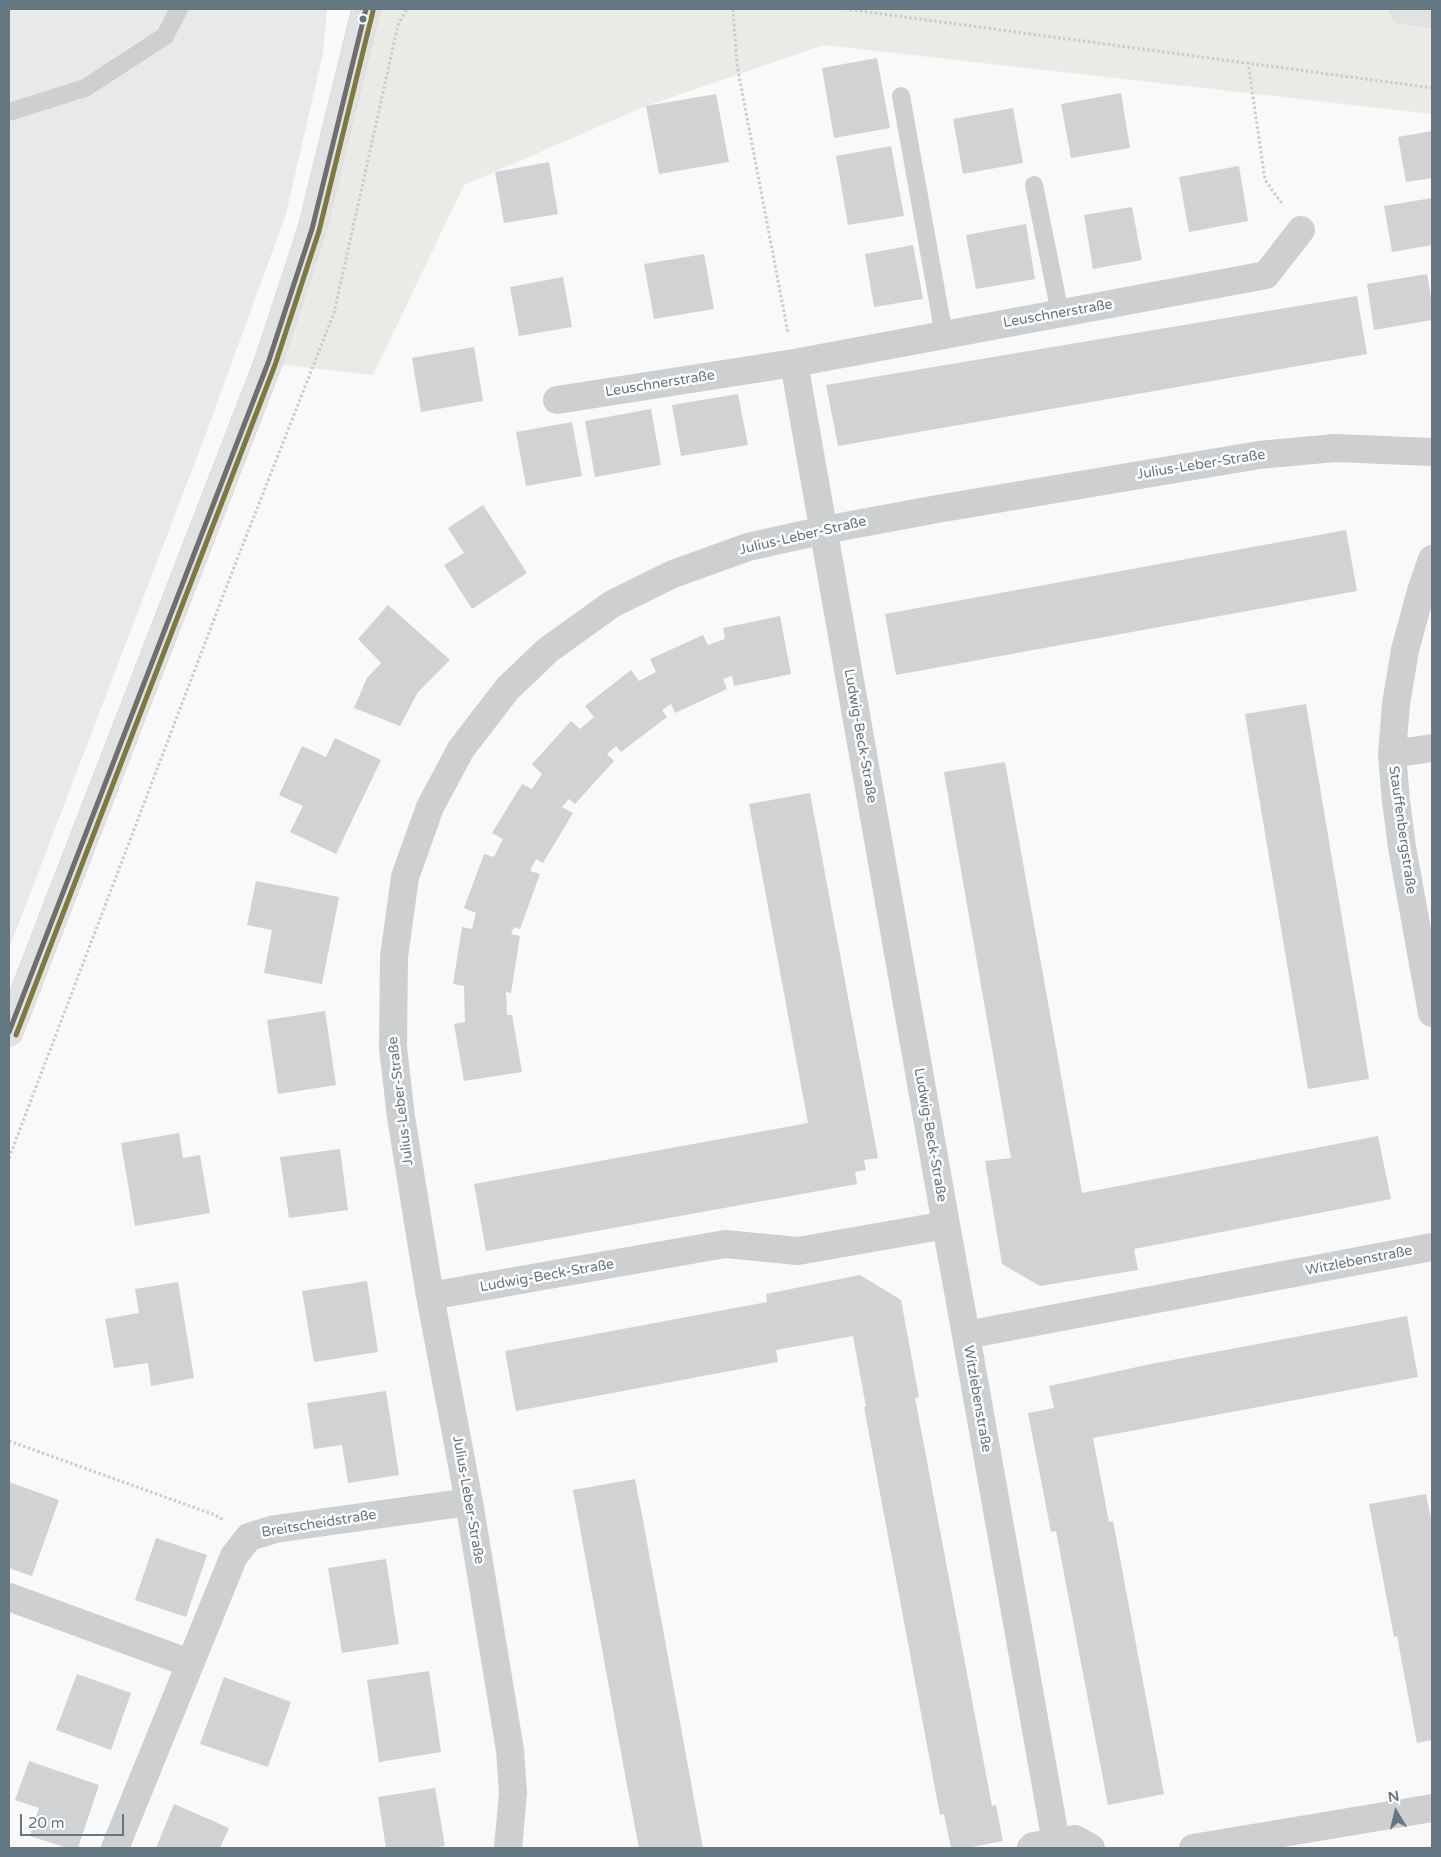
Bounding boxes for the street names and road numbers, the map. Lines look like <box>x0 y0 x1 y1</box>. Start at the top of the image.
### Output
street label: Leuschnerstraße <box>1002 296 1114 332</box>
street label: Leuschnerstraße <box>604 367 716 401</box>
street label: Julius-Leber-Straße <box>1136 447 1266 483</box>
street label: Julius-Leber-Straße <box>738 513 868 559</box>
street label: Ludwig-Beck-Straße <box>840 668 880 804</box>
street label: Stauffenbergstraße <box>1385 765 1419 895</box>
street label: Julius-Leber-Straße <box>385 1036 417 1166</box>
street label: Ludwig-Beck-Straße <box>910 1067 950 1203</box>
street label: Witzlebenstraße <box>1304 1242 1414 1280</box>
street label: Ludwig-Beck-Straße <box>479 1256 615 1296</box>
street label: Witzlebenstraße <box>959 1344 995 1454</box>
street label: Julius-Leber-Straße <box>448 1435 488 1565</box>
street label: Breitscheidstraße <box>260 1507 378 1541</box>

